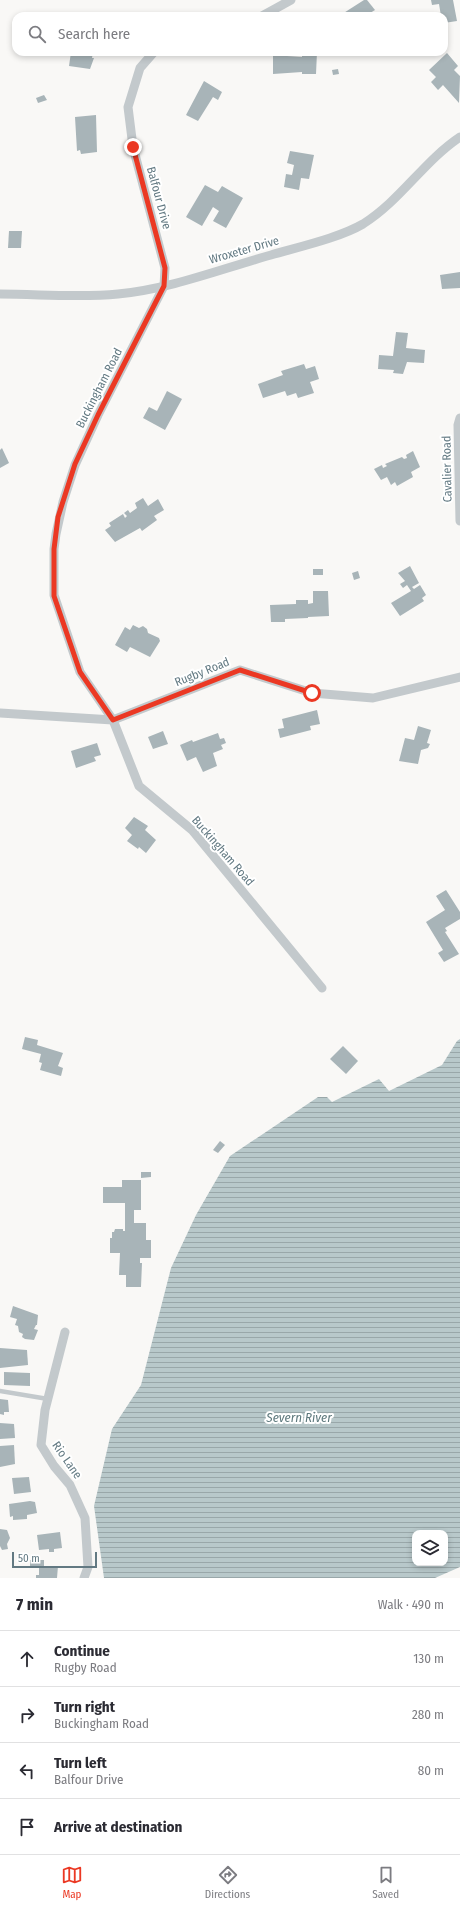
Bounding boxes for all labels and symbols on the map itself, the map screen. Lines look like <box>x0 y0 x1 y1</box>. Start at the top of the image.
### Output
route end <box>124 138 142 156</box>
street label: Balfour Drive <box>144 165 174 231</box>
street label: Wroxeter Drive <box>207 233 281 267</box>
street label: Buckingham Road <box>73 346 125 430</box>
street label: Cavalier Road <box>439 436 455 502</box>
street label: Rugby Road <box>173 655 231 689</box>
route start <box>303 684 321 702</box>
street label: Buckingham Road <box>189 813 257 889</box>
water label: Severn River <box>265 1410 332 1425</box>
street label: Rio Lane <box>49 1439 85 1481</box>
scale bar <box>12 1550 97 1569</box>

